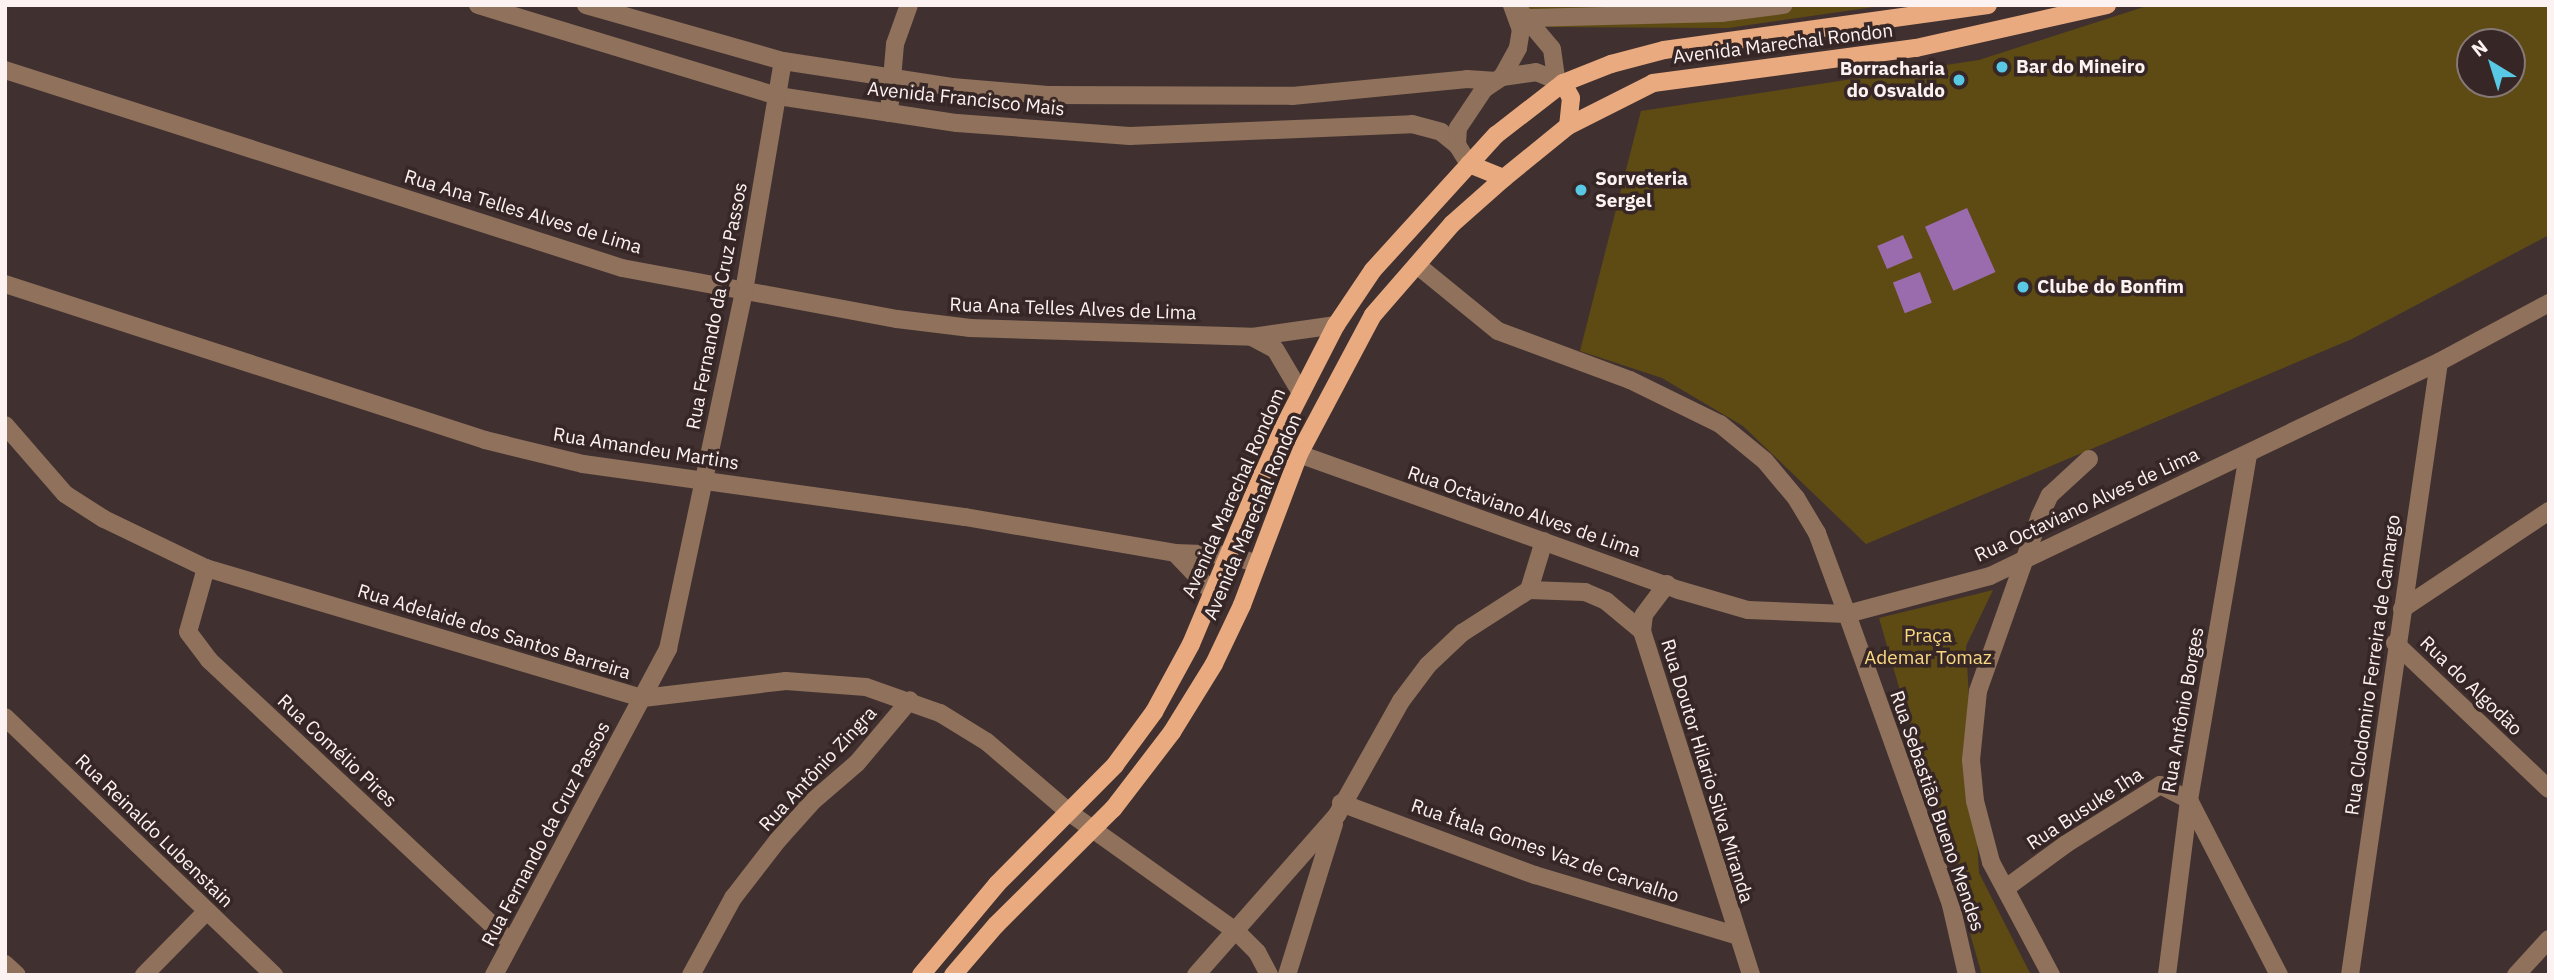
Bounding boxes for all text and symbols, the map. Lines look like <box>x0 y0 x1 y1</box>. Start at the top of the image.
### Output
street label: Avenida Marechal Rondon <box>1672 19 1894 69</box>
north arrow <box>2456 28 2526 98</box>
text: N <box>2466 34 2492 62</box>
place label: Bar do Mineiro <box>2016 56 2145 78</box>
place label: Borracharia do Osvaldo <box>1840 58 1945 102</box>
marker: Bar do Mineiro <box>1994 59 2010 75</box>
marker: Borracharia do Osvaldo <box>1951 72 1967 88</box>
street label: Avenida Francisco Mais <box>866 77 1066 121</box>
street label: Rua Ana Telles Alves de Lima <box>402 165 644 259</box>
place label: Sorveteria Sergel <box>1595 168 1688 212</box>
street label: Rua Fernando da Cruz Passos <box>682 180 752 432</box>
marker: Sorveteria Sergel <box>1573 182 1589 198</box>
place label: Clube do Bonfim <box>2037 276 2184 298</box>
marker: Clube do Bonfim <box>2015 279 2031 295</box>
street label: Rua Ana Telles Alves de Lima <box>949 293 1197 325</box>
street label: Avenida Marechal Rondom <box>1177 385 1291 601</box>
street label: Avenida Marechal Rondon <box>1199 411 1307 623</box>
street label: Rua Amandeu Martins <box>551 423 741 475</box>
street label: Rua Octaviano Alves de Lima <box>1971 443 2203 567</box>
street label: Rua Octaviano Alves de Lima <box>1405 461 1643 563</box>
street label: Rua Clodomiro Ferreira de Camargo <box>2341 513 2405 817</box>
street label: Rua Adelaide dos Santos Barreira <box>355 580 633 684</box>
park label: Praça Ademar Tomaz <box>1864 625 1992 669</box>
street label: Rua Antônio Borges <box>2157 625 2209 795</box>
street label: Rua do Algodão <box>2415 631 2527 741</box>
street label: Rua Doutor Hilario Silva Miranda <box>1656 636 1758 906</box>
street label: Rua Sebastião Bueno Mendes <box>1885 688 1989 934</box>
street label: Rua Comélio Pires <box>273 690 401 812</box>
street label: Rua Antônio Zingra <box>754 702 882 836</box>
street label: Rua Fernando da Cruz Passos <box>477 718 615 950</box>
street label: Rua Reinaldo Lubenstain <box>70 750 238 912</box>
street label: Rua Busuke Iha <box>2023 763 2147 855</box>
street label: Rua Ítala Gomes Vaz de Carvalho <box>1408 794 1682 908</box>

